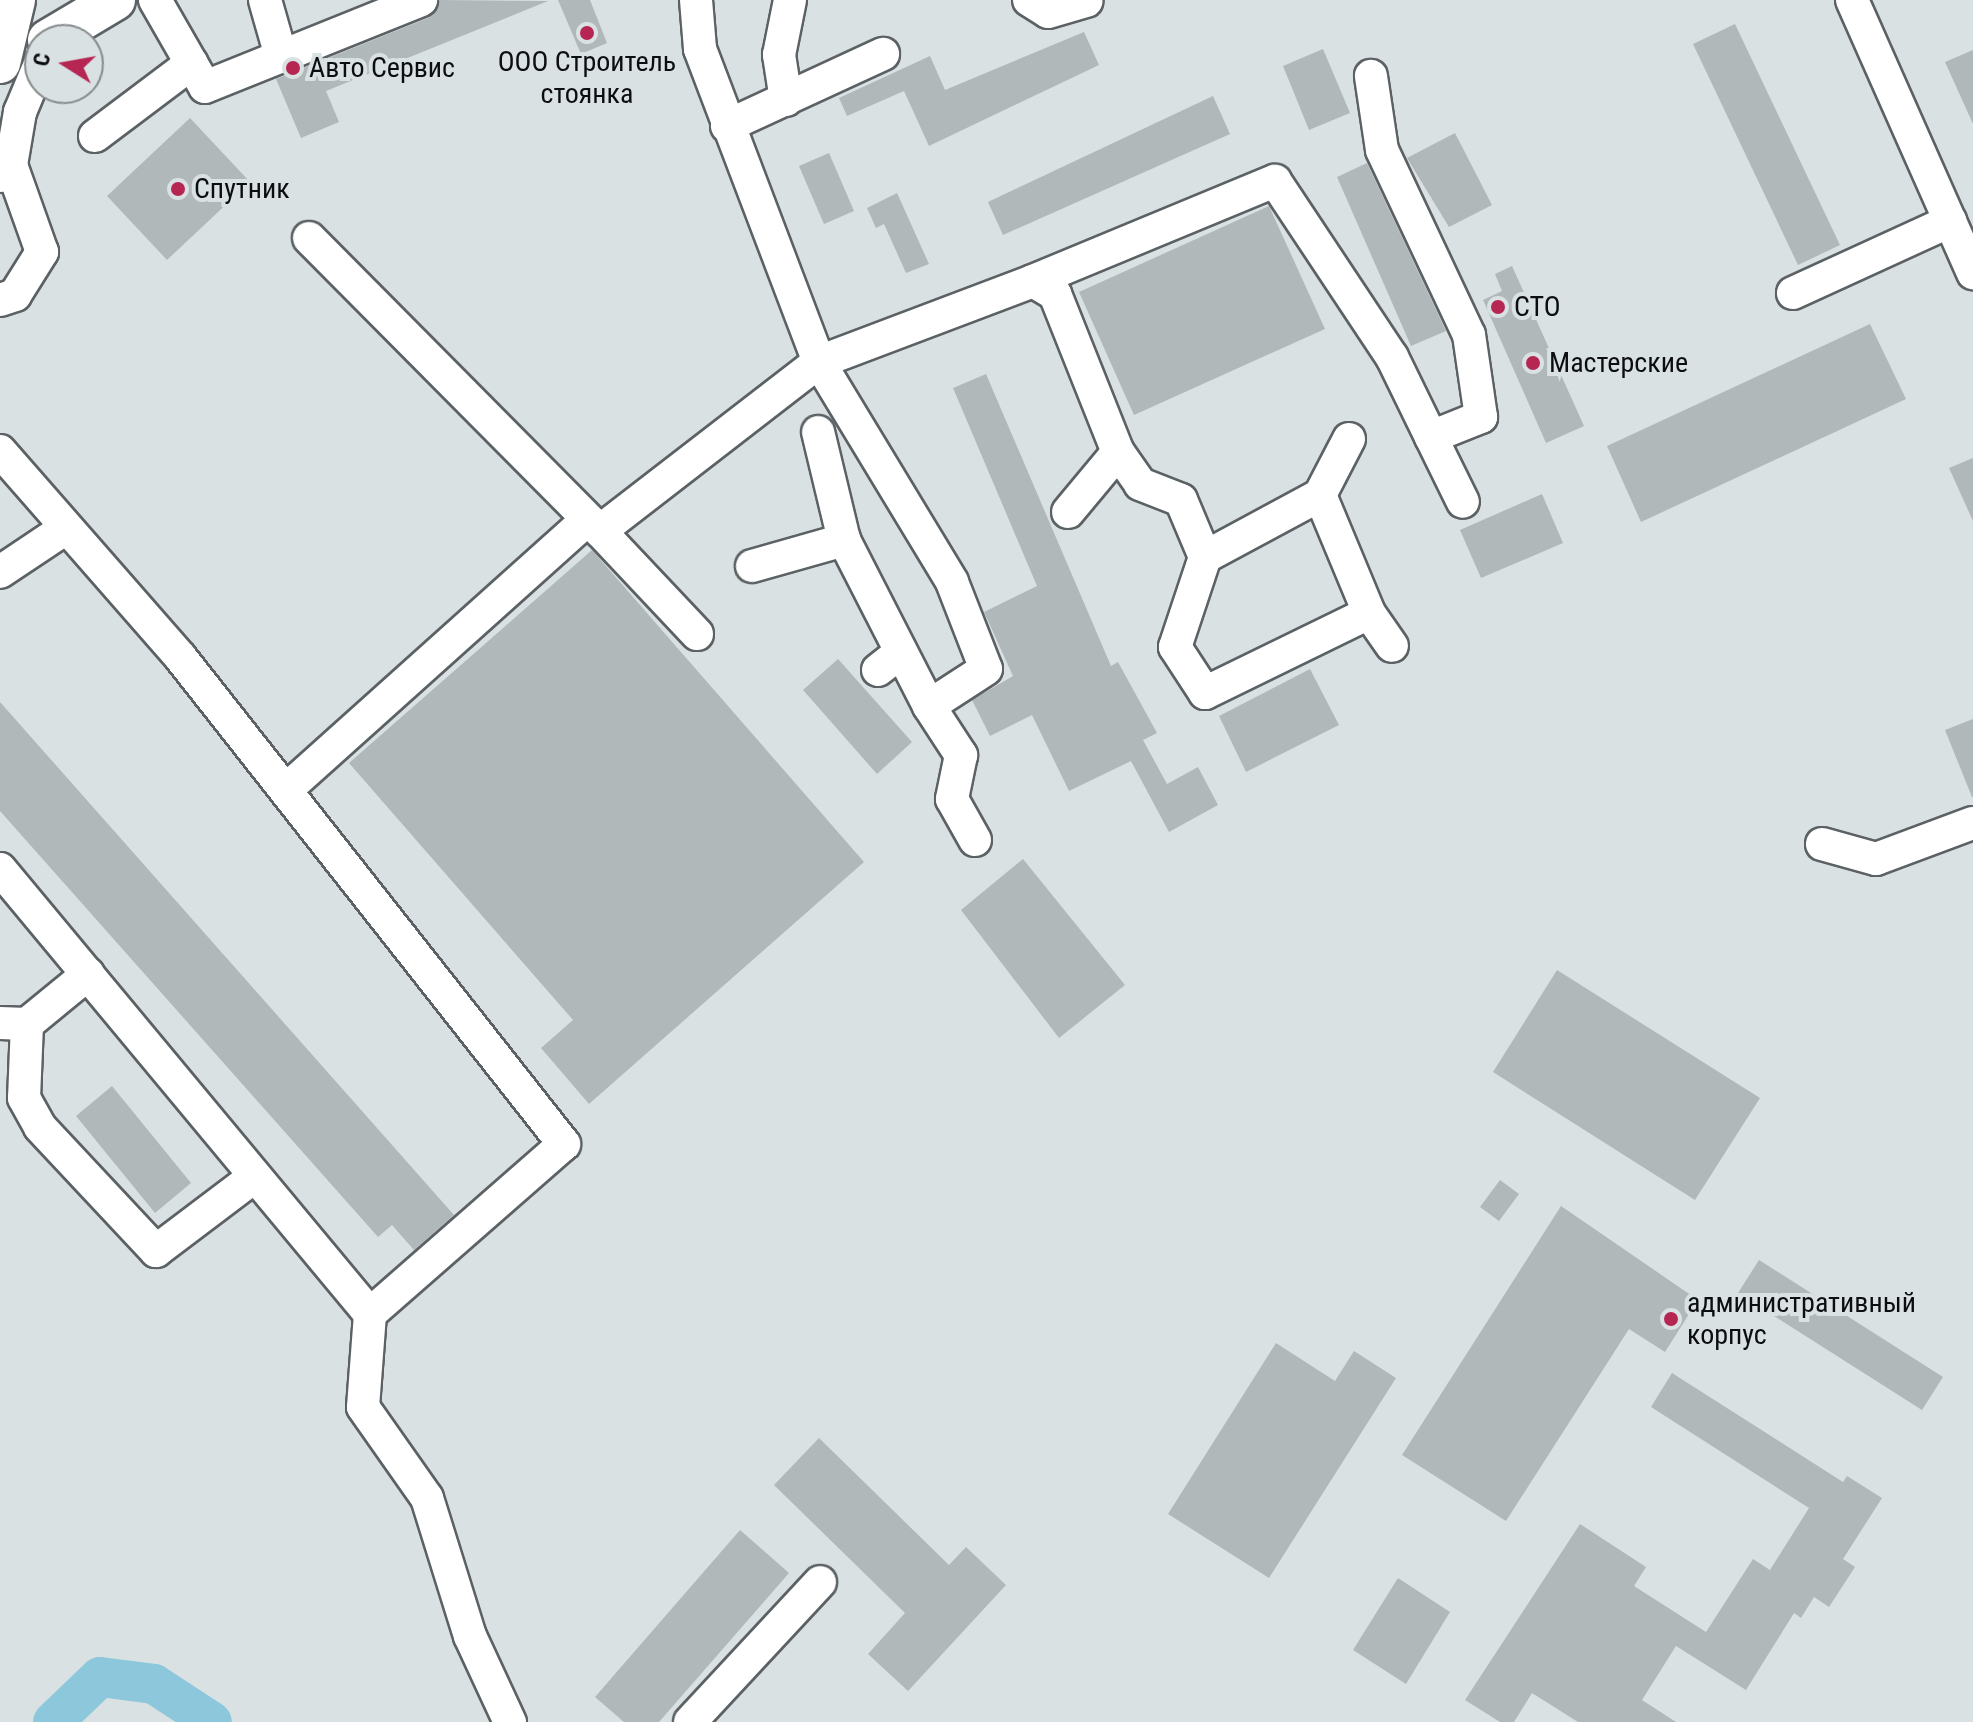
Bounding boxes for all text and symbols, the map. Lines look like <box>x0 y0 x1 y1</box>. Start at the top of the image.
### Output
north arrow <box>24 24 104 104</box>
marker: ООО Строитель стоянка <box>578 24 596 42</box>
place label: ООО Строитель стоянка <box>498 45 676 111</box>
text: С <box>28 51 55 68</box>
place label: Авто Сервис <box>309 51 455 85</box>
marker: Авто Сервис <box>284 59 302 77</box>
place label: Спутник <box>194 172 290 206</box>
marker: Спутник <box>169 180 187 198</box>
place label: СТО <box>1514 290 1560 324</box>
marker: СТО <box>1489 298 1507 316</box>
place label: Мастерские <box>1549 346 1688 380</box>
marker: Мастерские <box>1524 354 1542 372</box>
place label: административный корпус <box>1687 1286 1916 1352</box>
marker: административный корпус <box>1662 1310 1680 1328</box>

